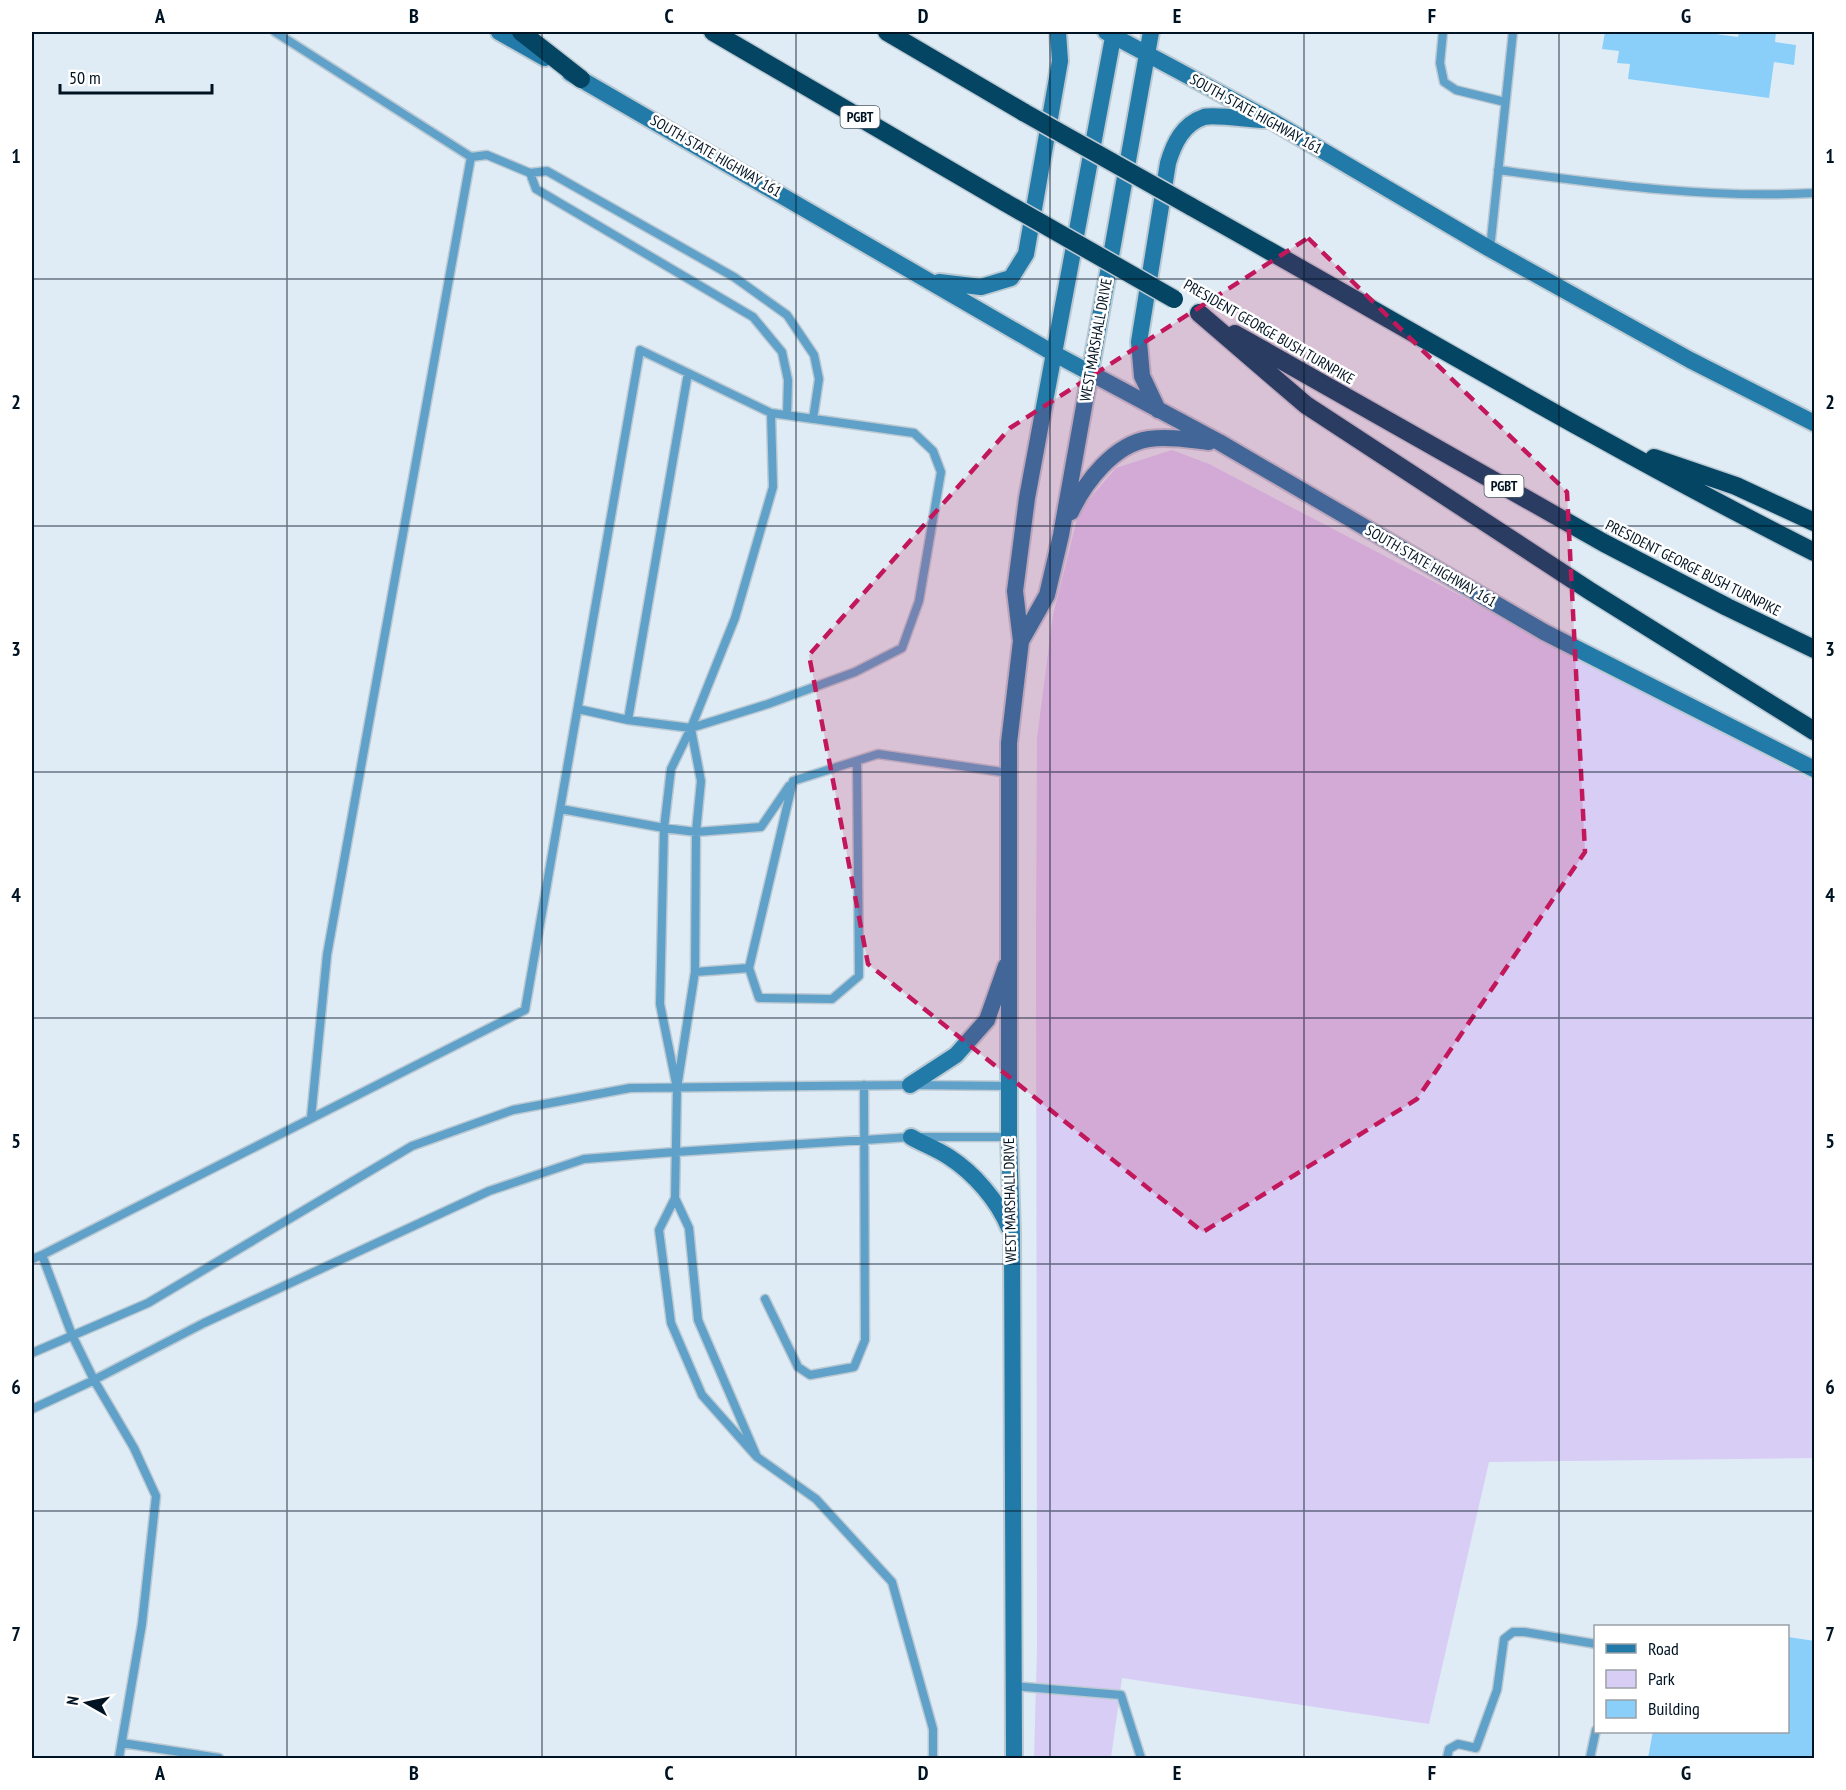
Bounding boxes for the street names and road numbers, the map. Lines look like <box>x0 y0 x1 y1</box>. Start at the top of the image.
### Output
street label: SOUTH STATE HIGHWAY 161 <box>1187 69 1326 158</box>
road number: PGBT <box>840 106 880 128</box>
street label: SOUTH STATE HIGHWAY 161 <box>647 110 785 201</box>
street label: PRESIDENT GEORGE BUSH TURNPIKE <box>1181 275 1358 388</box>
street label: WEST MARSHALL DRIVE <box>1075 277 1116 403</box>
road number: PGBT <box>1484 475 1524 497</box>
street label: PRESIDENT GEORGE BUSH TURNPIKE <box>1603 515 1784 620</box>
street label: SOUTH STATE HIGHWAY 161 <box>1362 520 1500 611</box>
street label: WEST MARSHALL DRIVE <box>999 1137 1020 1263</box>

